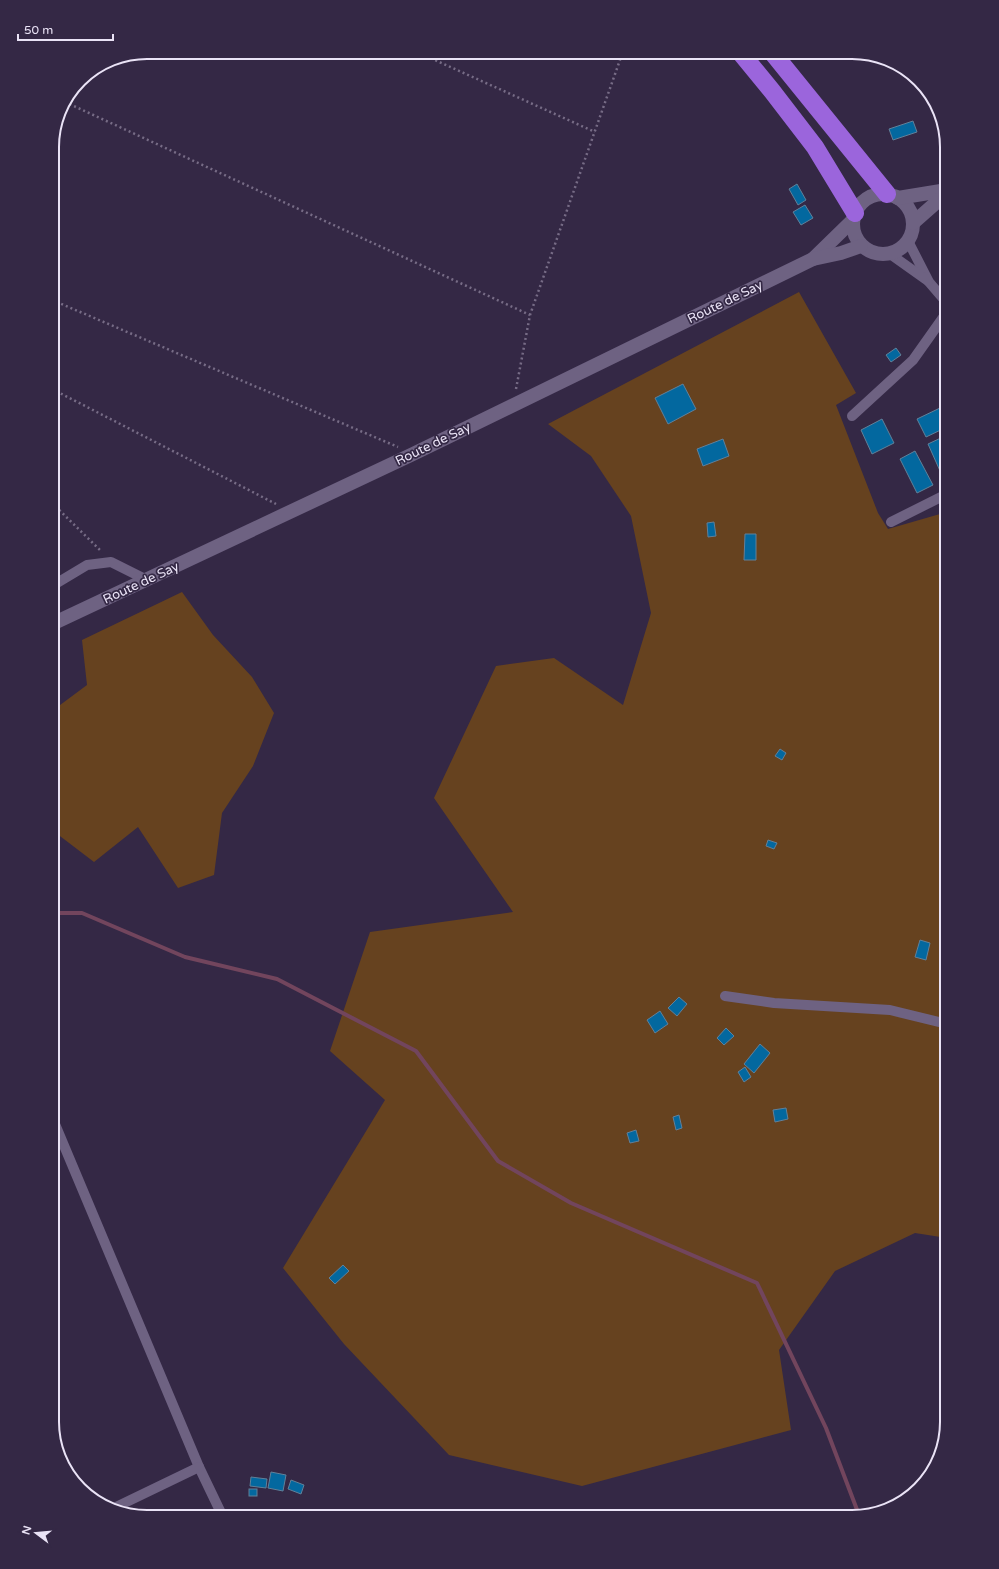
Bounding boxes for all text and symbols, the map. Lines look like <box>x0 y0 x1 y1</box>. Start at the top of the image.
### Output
scale bar <box>18 16 113 42</box>
text: 50 m <box>24 23 53 37</box>
street label: Route de Say <box>685 277 765 327</box>
street label: Route de Say <box>393 419 473 469</box>
street label: Route de Say <box>101 558 181 608</box>
north arrow <box>16 1513 56 1553</box>
text: N <box>19 1524 34 1536</box>

